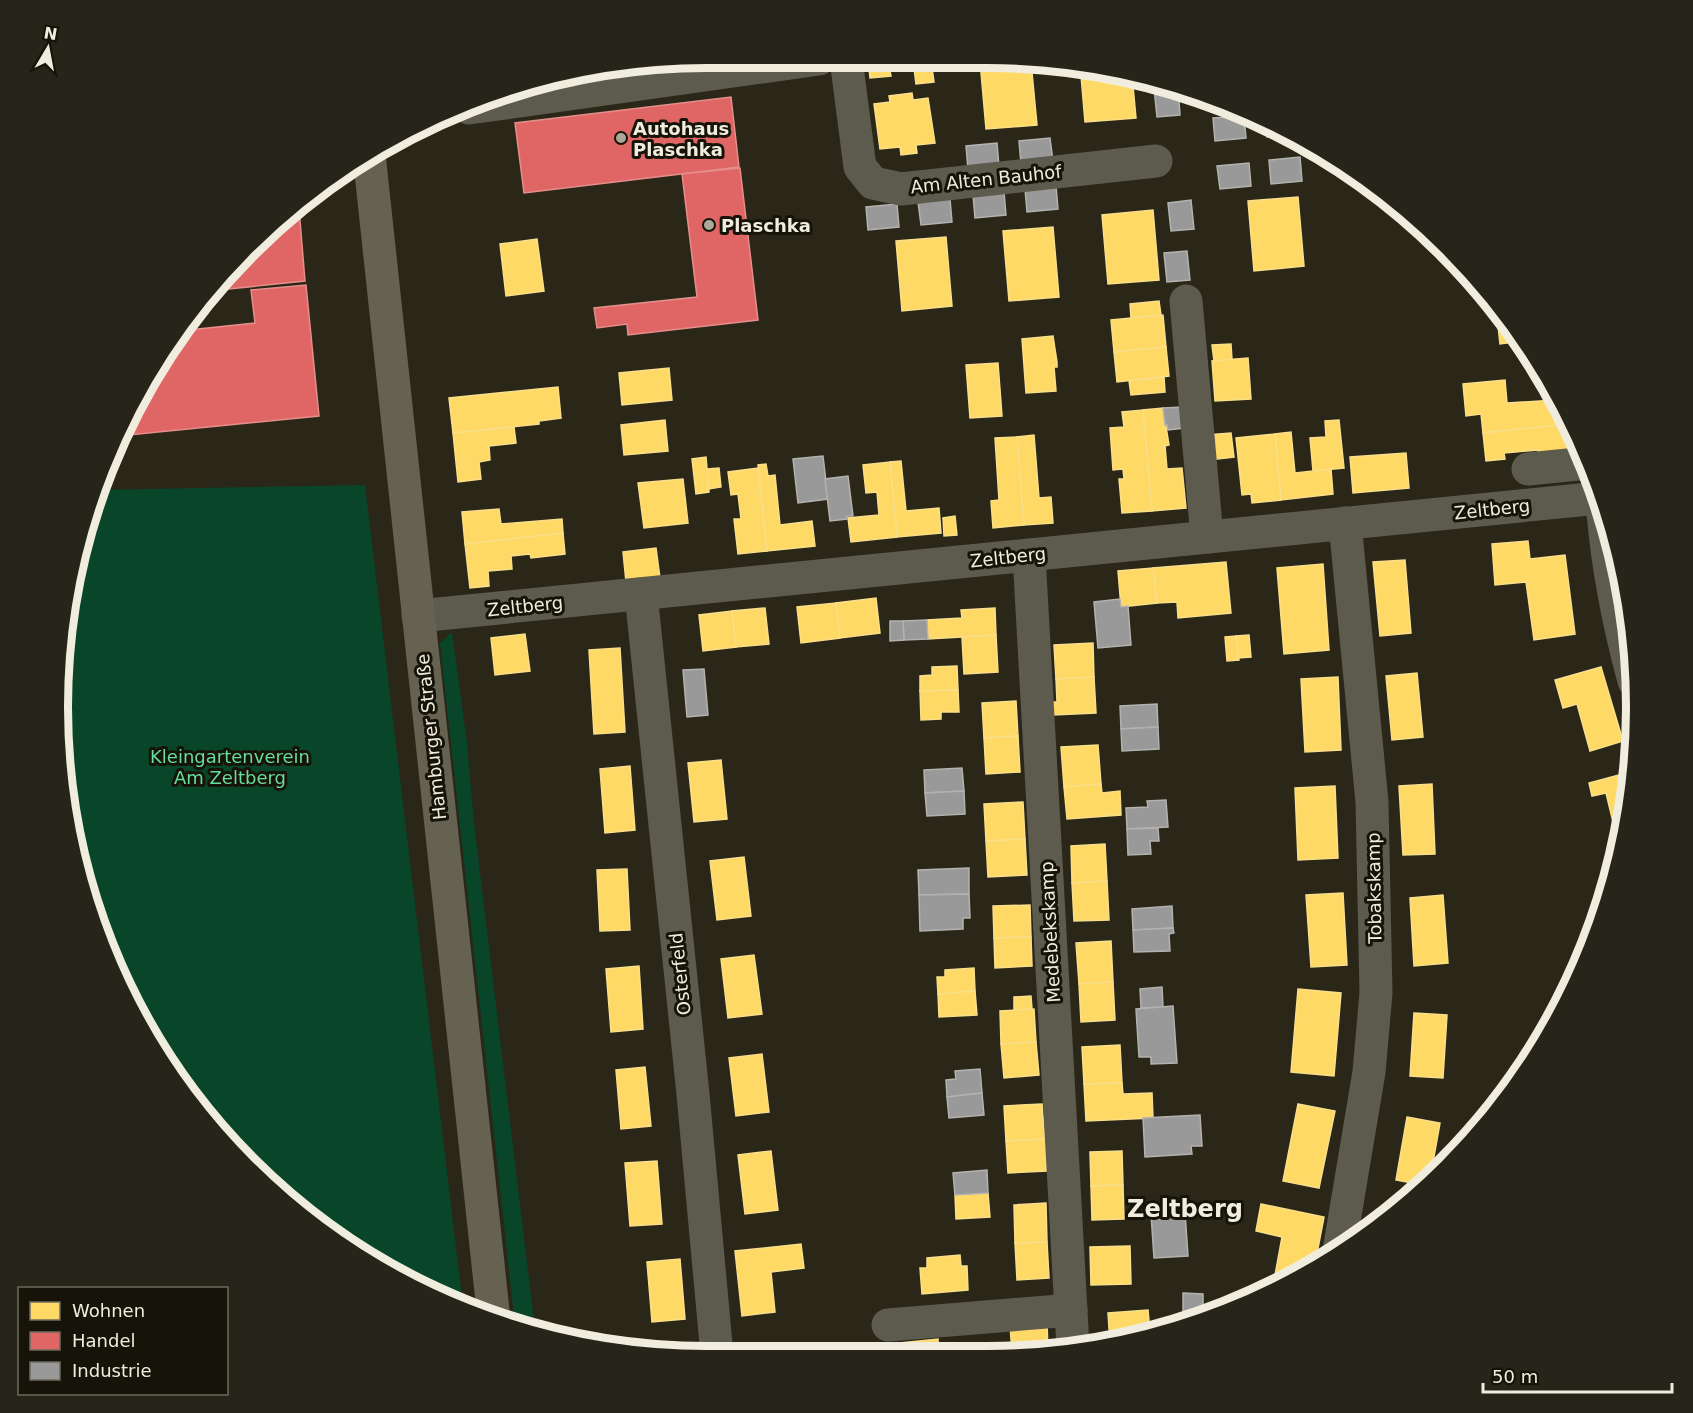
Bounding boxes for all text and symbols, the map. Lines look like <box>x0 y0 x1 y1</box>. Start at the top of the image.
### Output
north arrow <box>18 18 78 78</box>
text: N <box>42 23 59 44</box>
place label: Autohaus Plaschka <box>633 118 729 160</box>
marker: Autohaus Plaschka <box>614 131 628 145</box>
street label: Am Alten Bauhof <box>909 161 1063 197</box>
place label: Plaschka <box>721 215 811 236</box>
marker: Plaschka <box>702 218 716 232</box>
street label: Zeltberg <box>1453 495 1531 523</box>
street label: Zeltberg <box>969 543 1047 571</box>
street label: Zeltberg <box>486 592 564 620</box>
street label: Hamburger Straße <box>412 653 450 821</box>
park label: Kleingartenverein Am Zeltberg <box>150 746 310 788</box>
street label: Tobakskamp <box>1363 832 1385 945</box>
street label: Medebekskamp <box>1036 861 1064 1003</box>
street label: Osterfeld <box>665 932 695 1016</box>
district label: Zeltberg <box>1127 1195 1243 1223</box>
legend <box>18 1287 228 1395</box>
text: Wohnen <box>72 1300 145 1321</box>
text: Handel <box>72 1330 135 1351</box>
scale bar <box>1483 1356 1672 1394</box>
text: Industrie <box>72 1360 151 1381</box>
text: 50 m <box>1492 1366 1538 1387</box>

